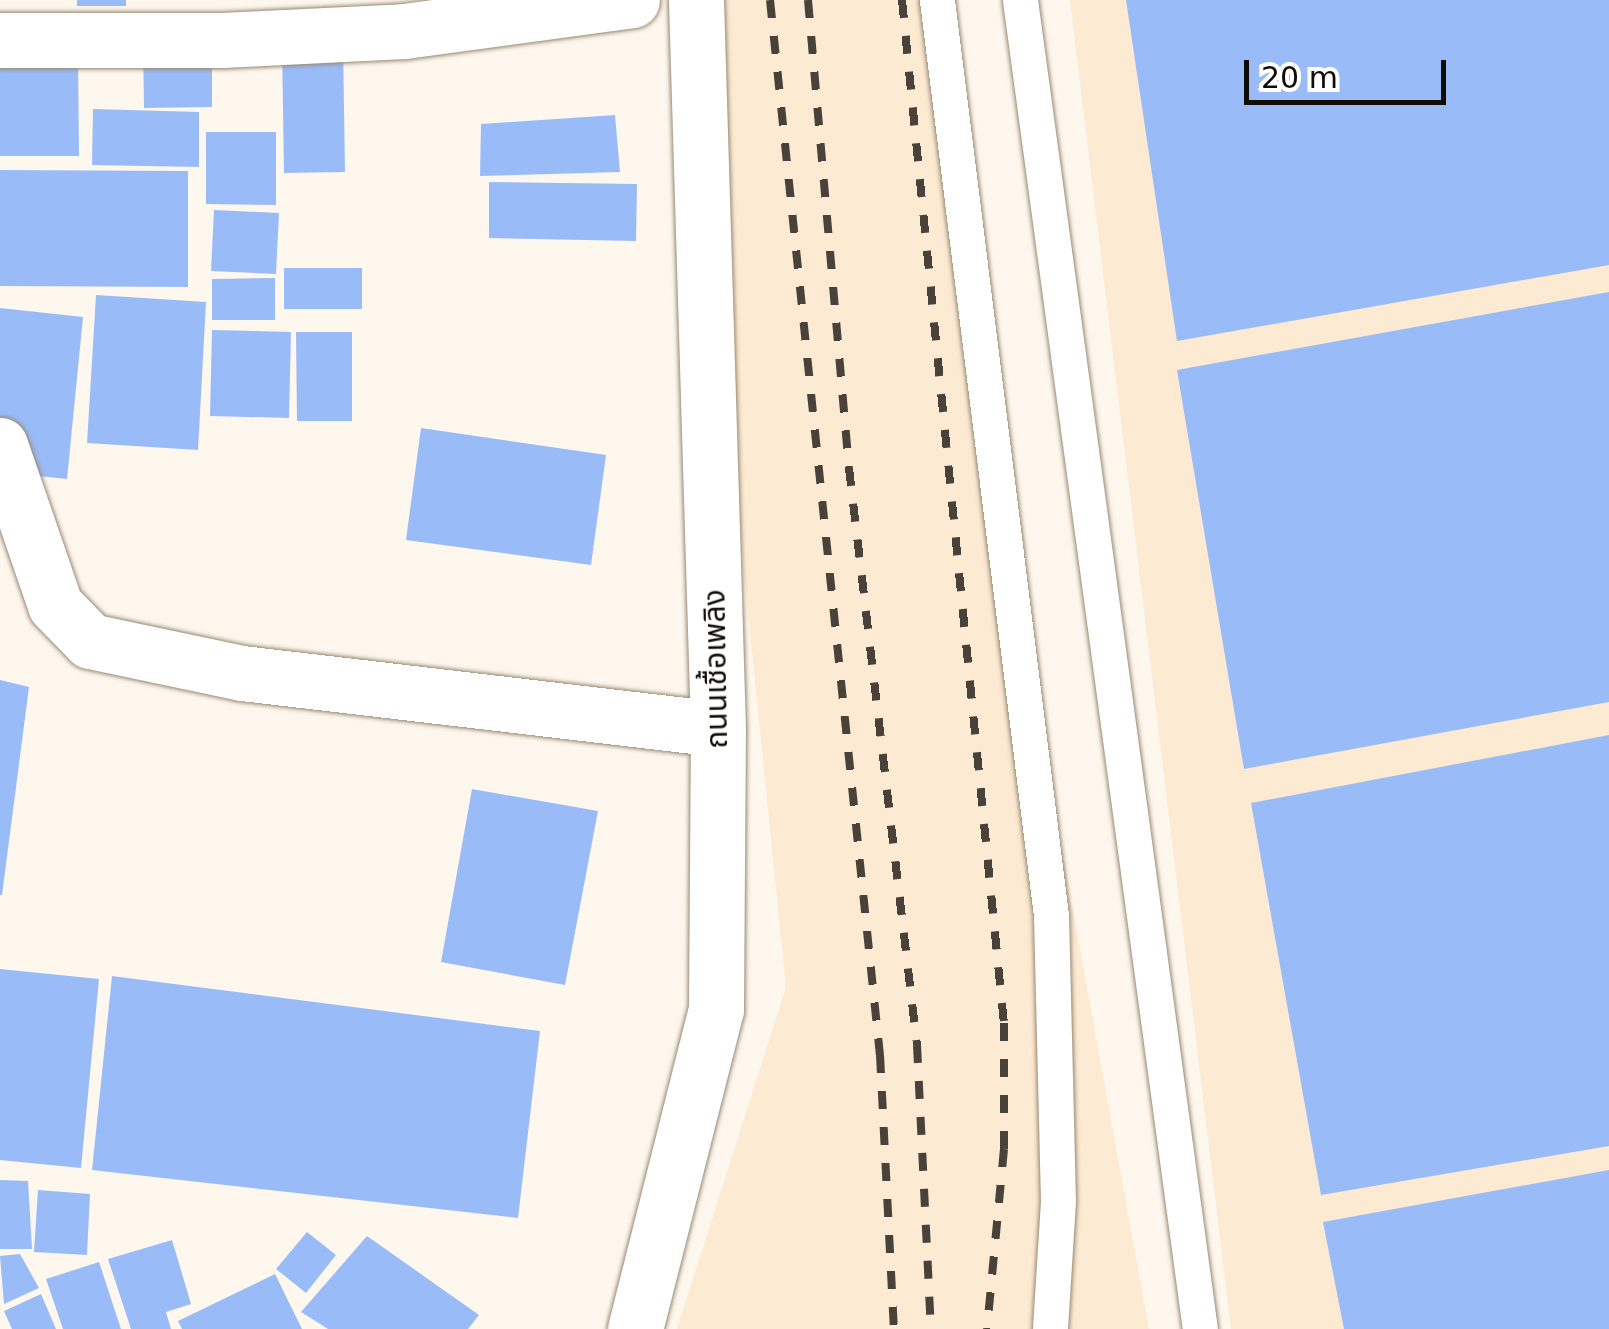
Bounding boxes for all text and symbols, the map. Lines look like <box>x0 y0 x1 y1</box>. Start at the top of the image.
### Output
scale bar <box>1249 40 1452 102</box>
text: 20 m <box>1261 60 1338 95</box>
street label: ถนนเชื้อเพลิง <box>697 589 735 749</box>

